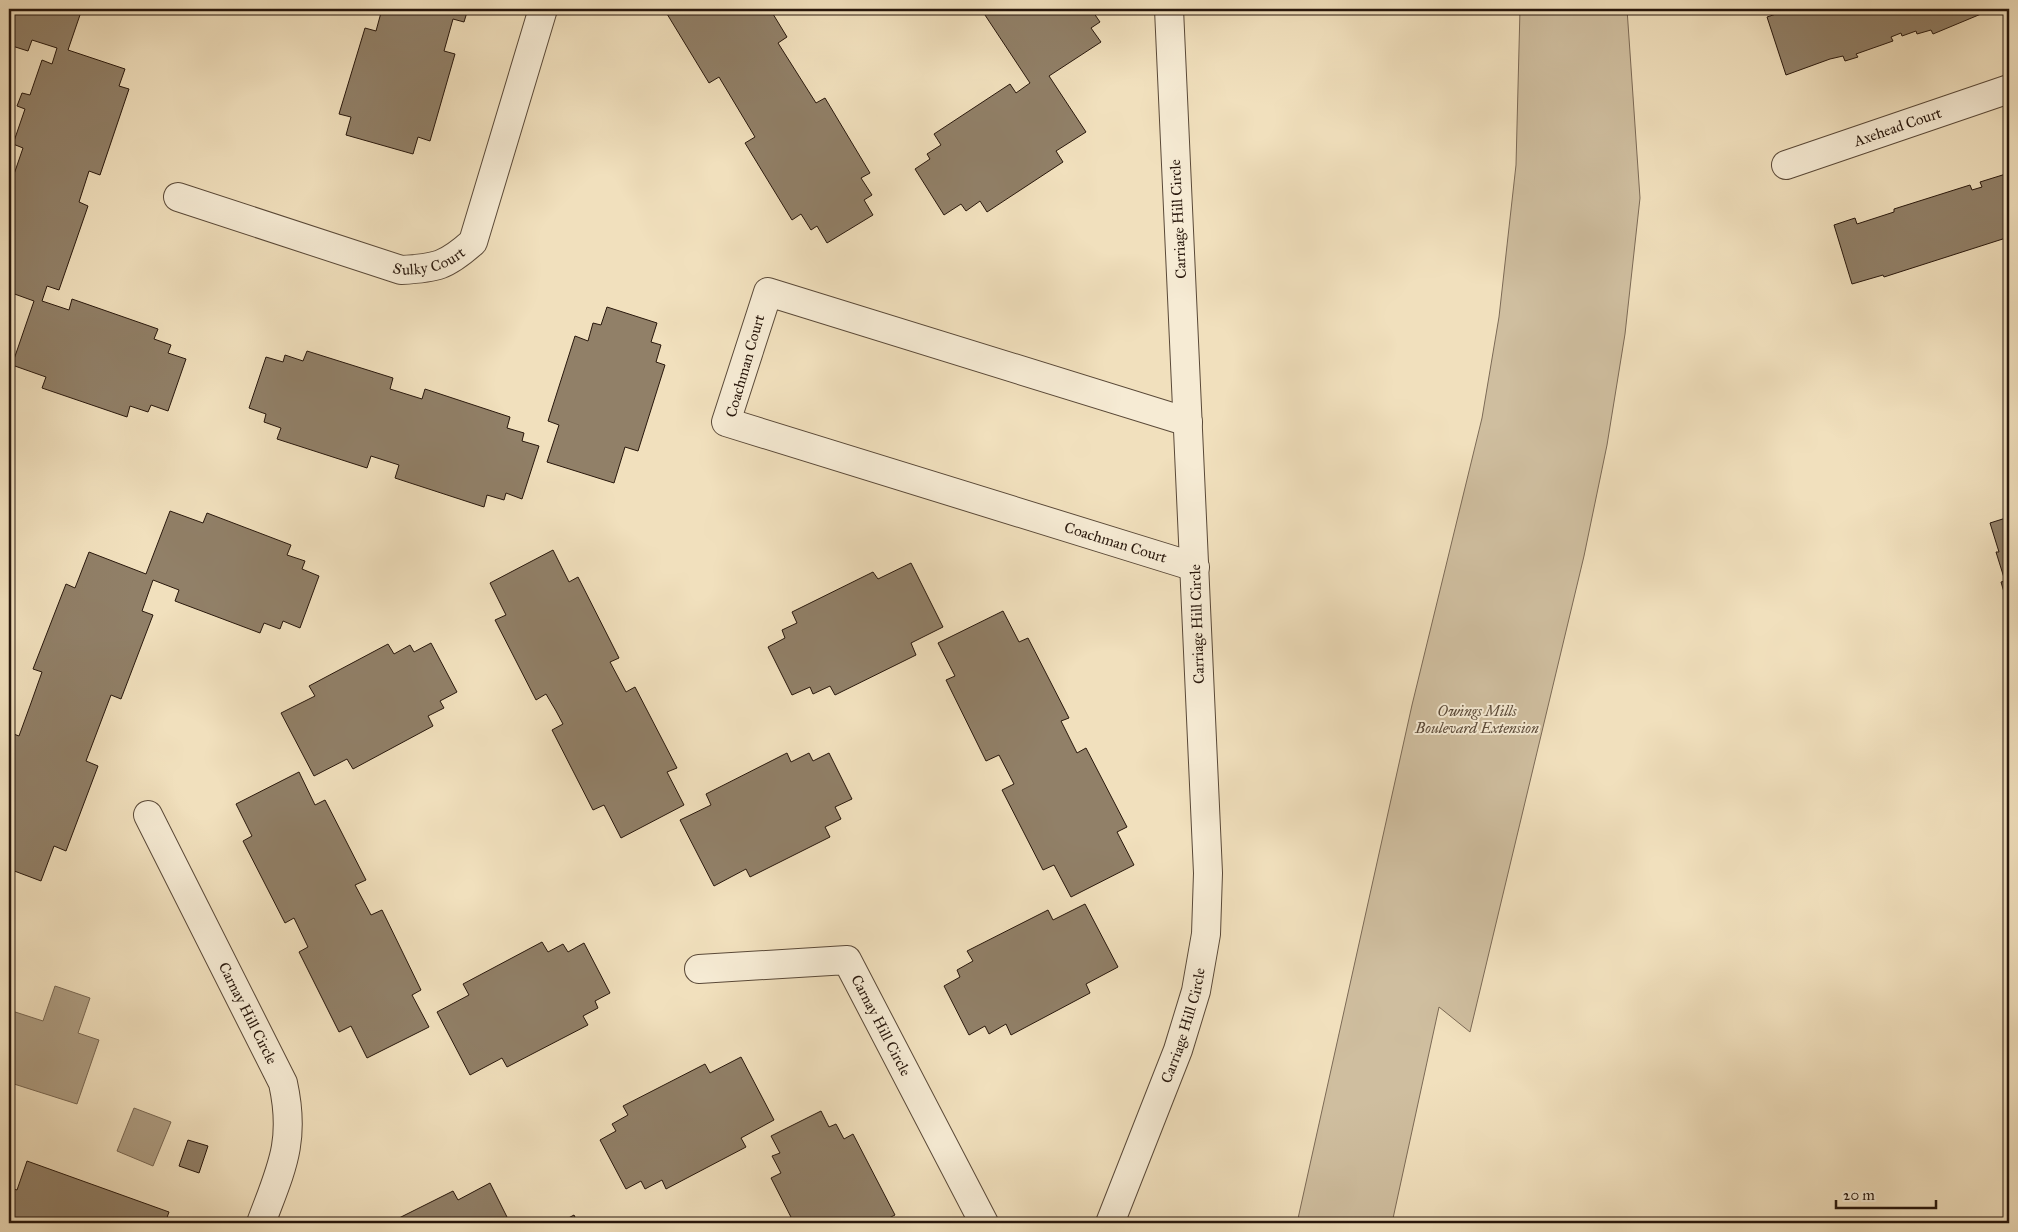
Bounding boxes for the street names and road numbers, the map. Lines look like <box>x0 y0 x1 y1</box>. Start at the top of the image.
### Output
street label: Axehead Court <box>1851 103 1944 151</box>
street label: Carriage Hill Circle <box>1166 159 1190 279</box>
street label: Sulky Court <box>391 243 469 279</box>
street label: Coachman Court <box>722 312 768 419</box>
street label: Coachman Court <box>1062 518 1170 567</box>
street label: Carriage Hill Circle <box>1186 564 1208 684</box>
street label: Carnay Hill Circle <box>215 959 281 1067</box>
street label: Carriage Hill Circle <box>1157 966 1209 1086</box>
street label: Carnay Hill Circle <box>847 972 915 1079</box>

